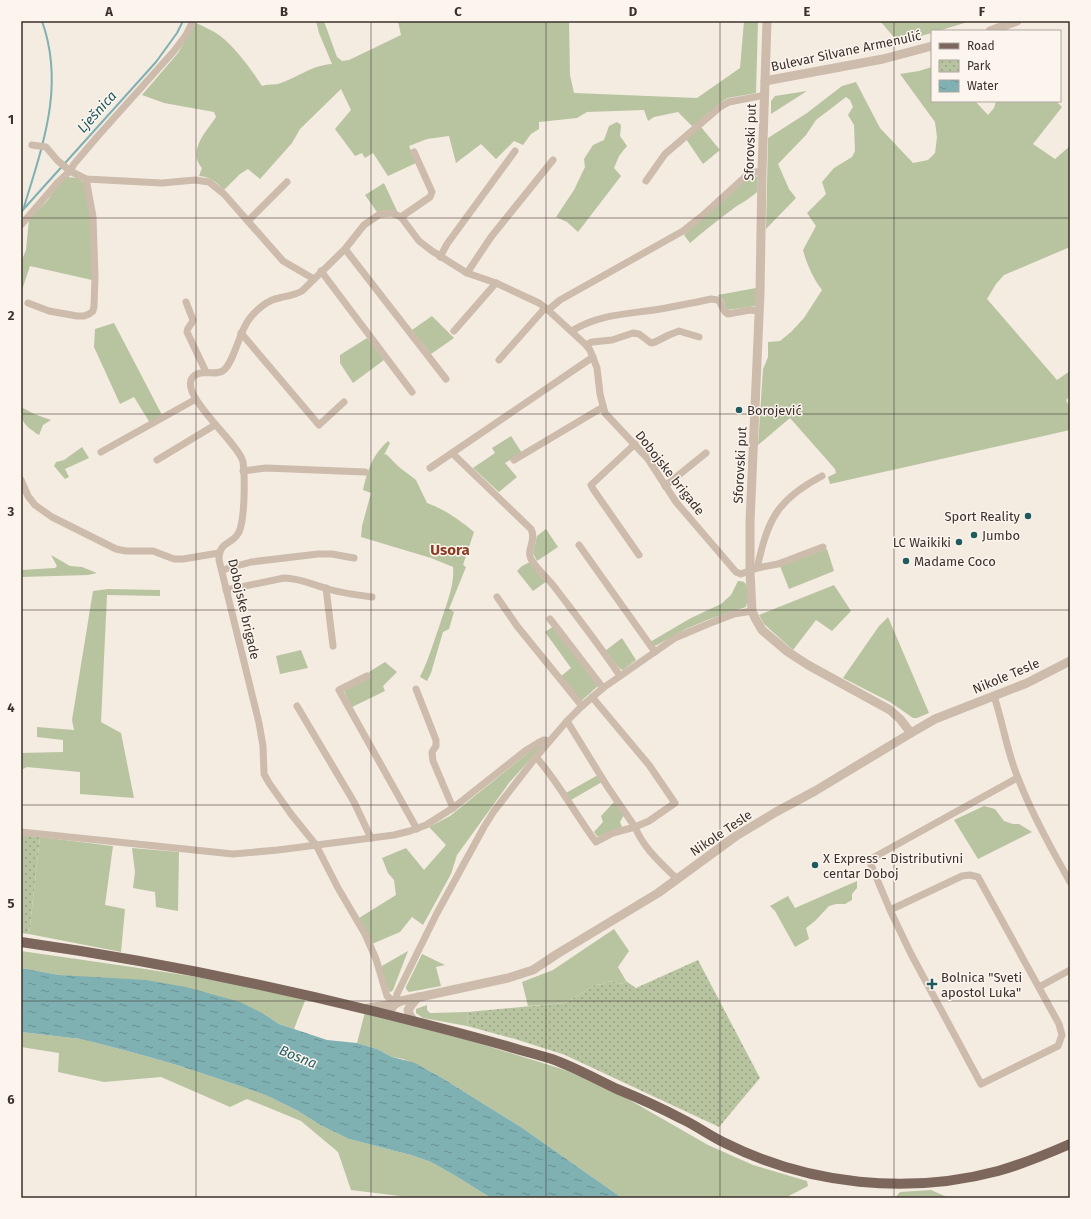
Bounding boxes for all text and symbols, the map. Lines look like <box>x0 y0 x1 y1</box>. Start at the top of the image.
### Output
text: A <box>104 4 113 19</box>
text: B <box>280 4 288 19</box>
text: C <box>454 4 462 19</box>
text: D <box>629 4 638 19</box>
text: E <box>804 4 811 19</box>
text: F <box>979 4 986 19</box>
street label: Bulevar Silvane Armenulić <box>769 28 923 74</box>
legend <box>931 30 1061 102</box>
text: Road <box>967 39 995 53</box>
text: Park <box>967 59 991 73</box>
text: Water <box>967 79 999 93</box>
water label: Lješnica <box>74 87 120 136</box>
street label: Sforovski put <box>741 103 759 181</box>
text: 1 <box>8 112 14 127</box>
text: 2 <box>8 308 15 323</box>
place label: Borojević <box>747 403 802 418</box>
marker: Borojević <box>734 405 744 415</box>
street label: Sforovski put <box>730 426 750 504</box>
street label: Dobojske brigade <box>632 428 708 518</box>
text: 3 <box>7 504 15 519</box>
place label: Sport Reality <box>944 509 1021 524</box>
marker: Sport Reality <box>1023 511 1033 521</box>
place label: Jumbo <box>982 528 1020 543</box>
marker: Jumbo <box>969 530 979 540</box>
place label: LC Waikiki <box>893 535 951 550</box>
marker: LC Waikiki <box>954 537 964 547</box>
district label: Usora <box>430 541 470 559</box>
place label: Madame Coco <box>914 554 996 569</box>
marker: Madame Coco <box>901 556 911 566</box>
street label: Dobojske brigade <box>225 557 263 661</box>
street label: Nikole Tesle <box>970 655 1042 697</box>
text: 4 <box>7 700 15 715</box>
street label: Nikole Tesle <box>687 807 755 859</box>
place label: X Express - Distributivni centar Doboj <box>823 851 963 881</box>
marker: X Express - Distributivni centar Doboj <box>810 860 820 870</box>
text: 5 <box>8 896 15 911</box>
place label: Bolnica "Sveti apostol Luka" <box>941 970 1022 1000</box>
marker: Bolnica "Sveti apostol Luka" <box>926 978 938 990</box>
water label: Bosna <box>277 1042 319 1072</box>
text: 6 <box>7 1092 15 1107</box>

